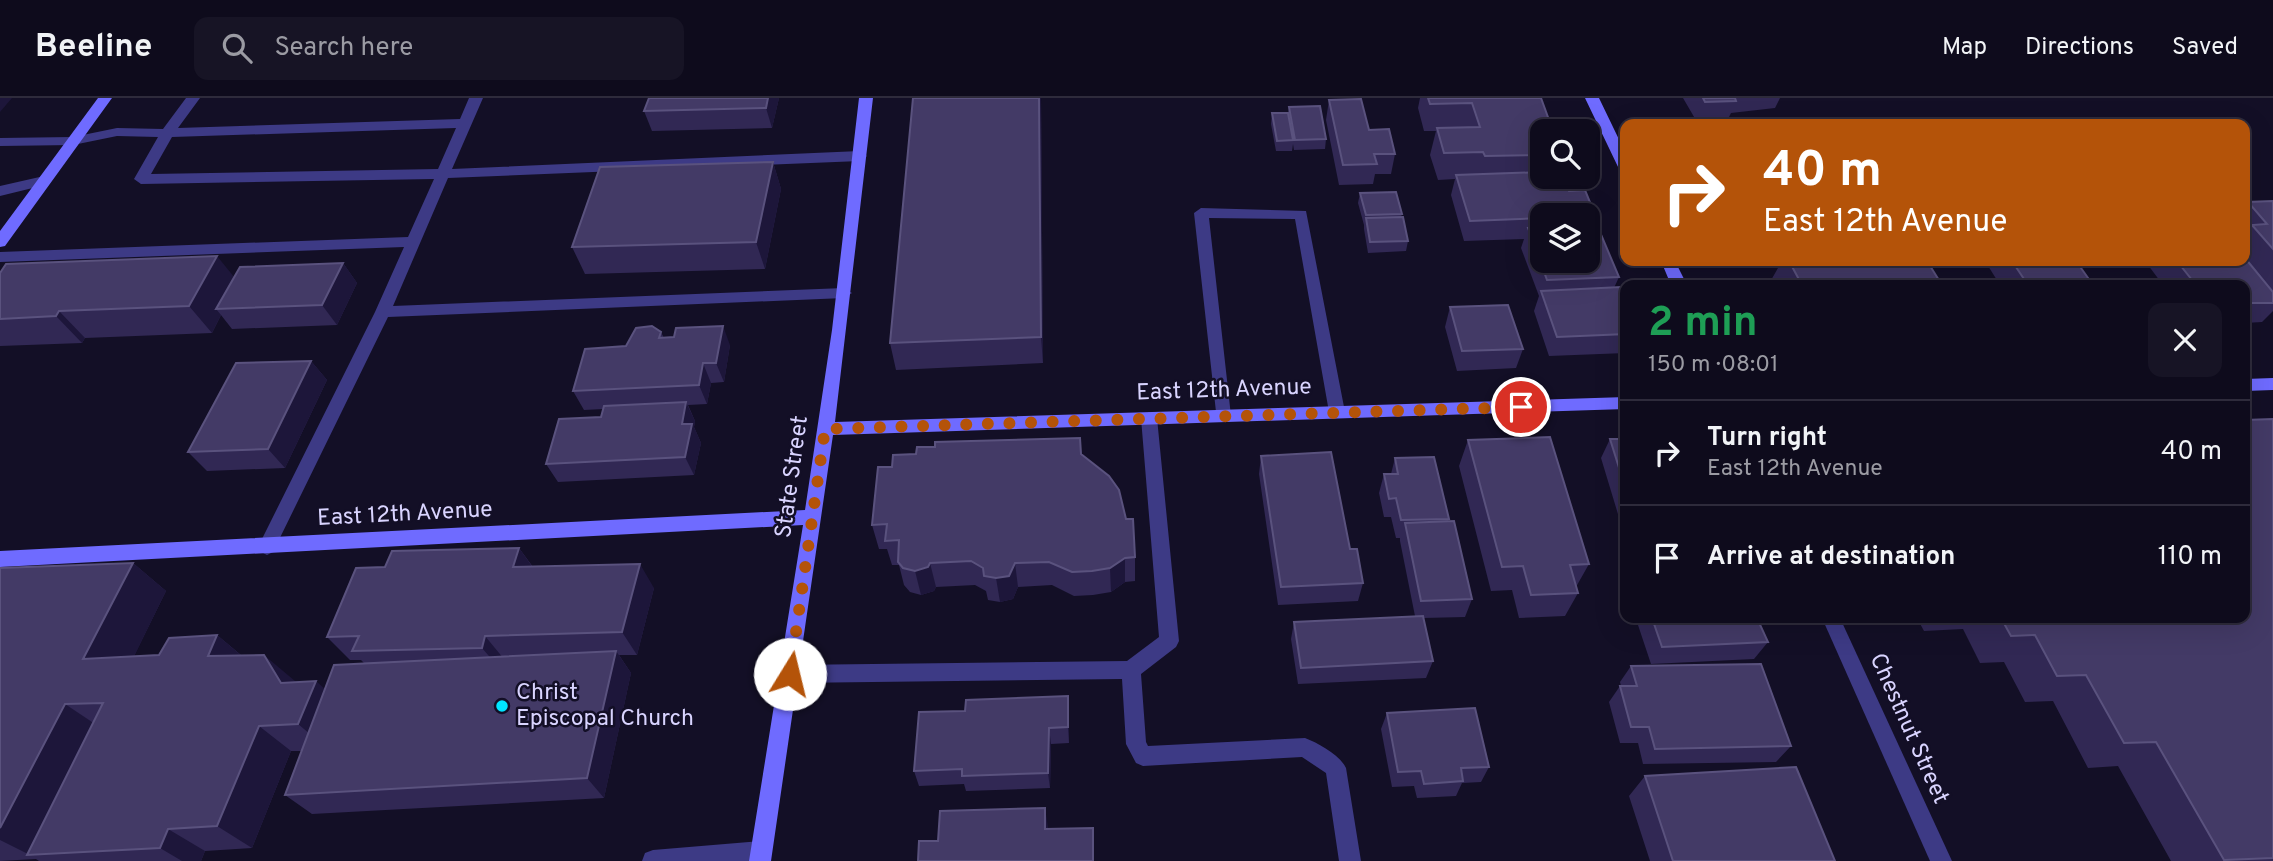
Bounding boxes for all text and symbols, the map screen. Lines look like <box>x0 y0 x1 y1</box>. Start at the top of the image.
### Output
search box <box>194 17 684 80</box>
text: Beeline <box>35 27 152 69</box>
icon: search <box>218 29 256 67</box>
text: Search here <box>274 32 413 65</box>
text: Map <box>1942 33 1987 63</box>
text: Directions <box>2025 33 2134 63</box>
text: Saved <box>2172 33 2238 63</box>
map controls <box>1530 119 1600 273</box>
button: search <box>1530 119 1600 189</box>
text: 40 m <box>1763 142 1882 204</box>
icon: right <box>1648 147 1739 238</box>
button: layers <box>1530 203 1600 273</box>
text: East 12th Avenue <box>1763 203 2007 243</box>
text: 2 min <box>1648 298 1758 351</box>
button: close <box>2148 303 2222 377</box>
text: 150 m · 08:01 <box>1648 351 1779 380</box>
street label: East 12th Avenue <box>1136 373 1312 409</box>
pin <box>1491 377 1551 437</box>
icon: arrive <box>1502 388 1540 426</box>
street label: State Street <box>770 414 816 540</box>
text: Turn right <box>1707 422 1827 455</box>
icon: right <box>1648 434 1686 472</box>
text: 40 m <box>2161 436 2222 469</box>
text: East 12th Avenue <box>1707 455 1883 484</box>
street label: East 12th Avenue <box>317 496 493 534</box>
icon: arrive <box>1648 539 1686 577</box>
text: Arrive at destination <box>1707 541 1955 574</box>
text: 110 m <box>2158 541 2222 574</box>
position arrow <box>753 637 827 711</box>
street label: Chestnut Street <box>1862 649 1954 809</box>
place label: Christ Episcopal Church <box>516 679 694 734</box>
marker: Christ Episcopal Church <box>494 698 510 714</box>

